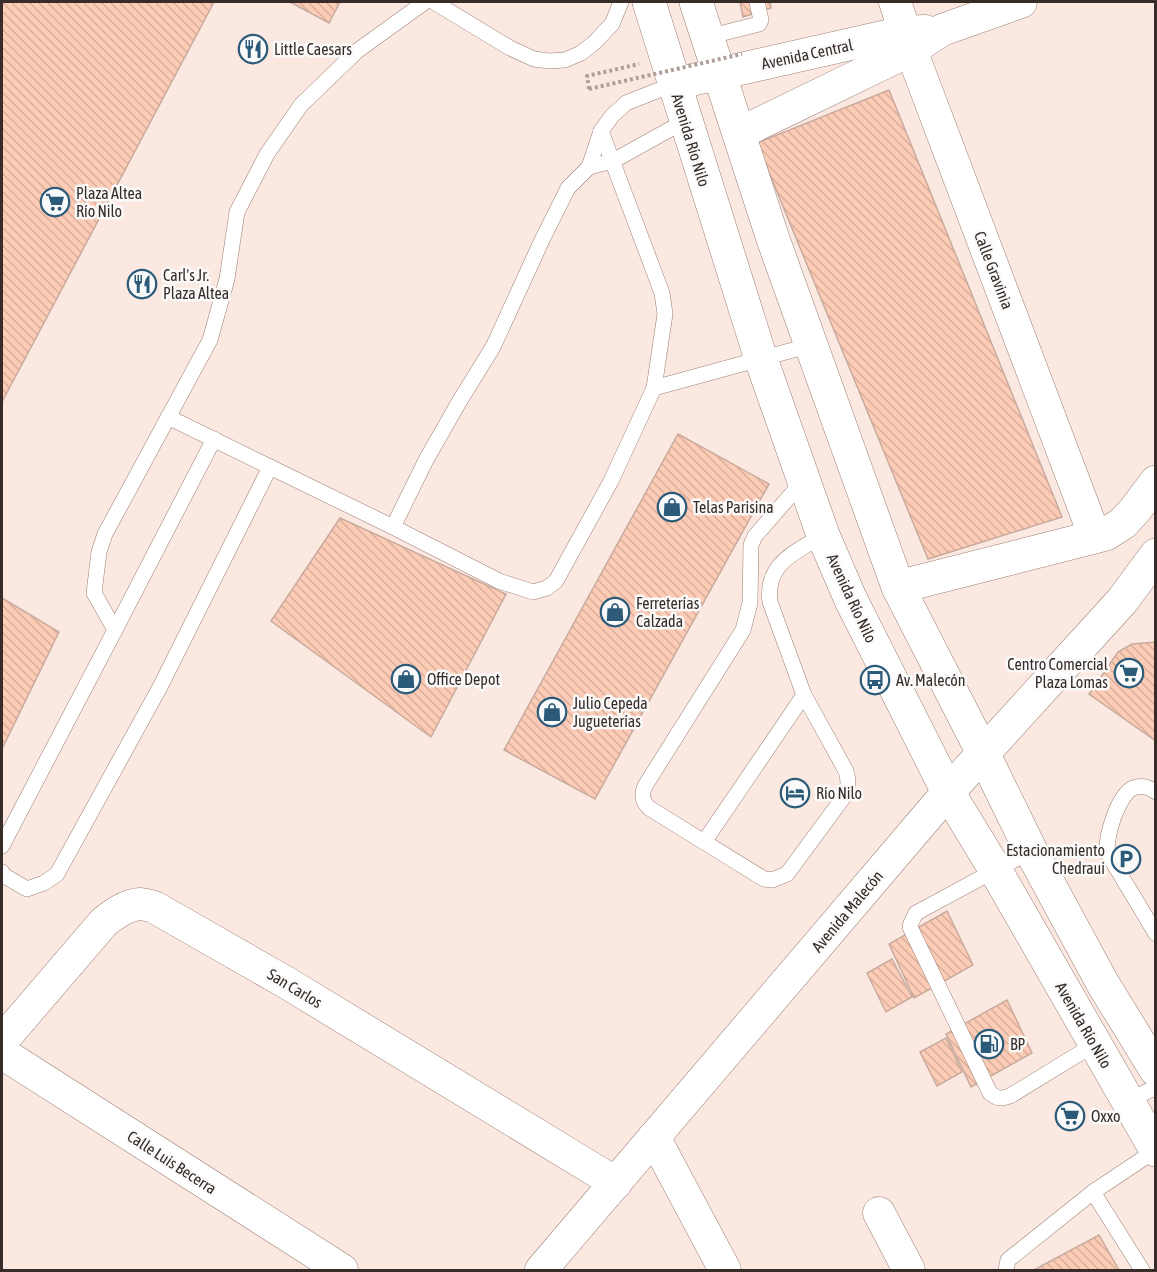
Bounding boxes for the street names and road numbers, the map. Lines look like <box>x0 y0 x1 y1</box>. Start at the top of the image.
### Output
street label: Avenida Central <box>760 35 855 72</box>
street label: Avenida Río Nilo <box>668 91 714 189</box>
street label: Calle Gravinia <box>971 229 1017 311</box>
street label: Avenida Río Nilo <box>823 551 881 645</box>
street label: Avenida Malecón <box>808 867 886 955</box>
street label: San Carlos <box>264 965 326 1012</box>
street label: Avenida Río Nilo <box>1052 979 1116 1071</box>
street label: Calle Luis Becerra <box>124 1127 220 1197</box>

